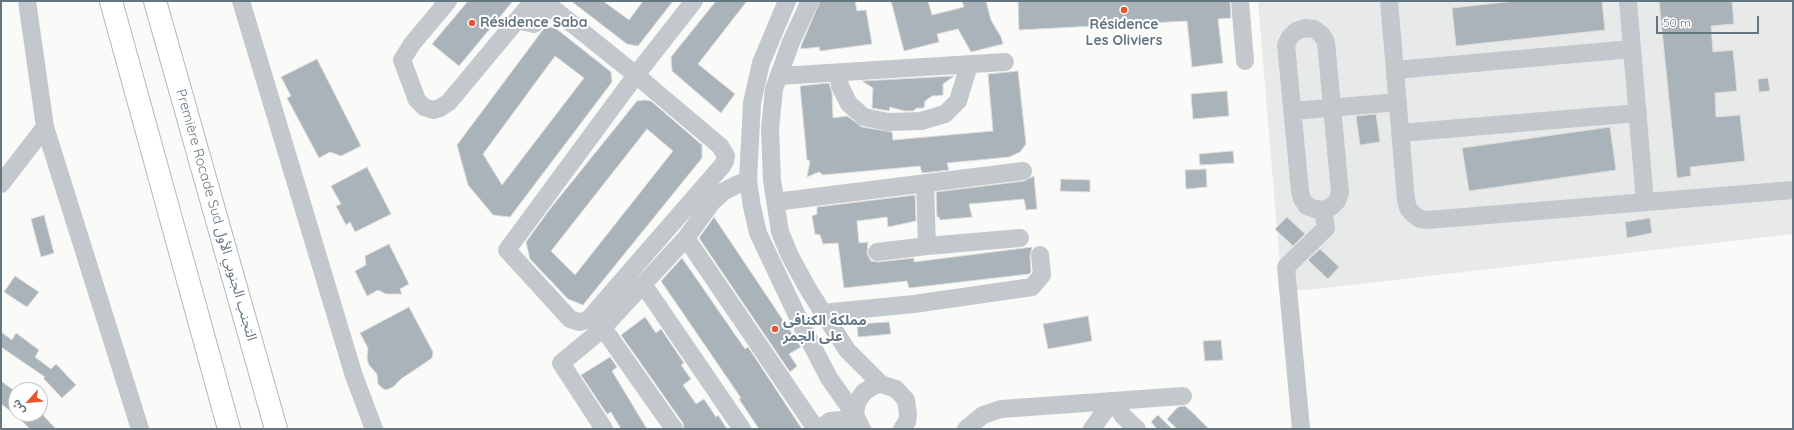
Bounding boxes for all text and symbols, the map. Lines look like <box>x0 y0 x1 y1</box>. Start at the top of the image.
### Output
marker: Résidence Les Oliviers <box>1119 5 1129 15</box>
scale bar <box>1658 8 1761 34</box>
place label: Résidence Saba <box>480 15 587 31</box>
text: 50 m <box>1663 15 1691 30</box>
place label: Résidence Les Oliviers <box>1086 17 1162 50</box>
marker: Résidence Saba <box>467 18 477 28</box>
street label: Première Rocade Sud التجنب الجنوبي الأول <box>172 87 260 343</box>
place label: مملكة الكنافى على الجمر <box>783 313 867 346</box>
marker: مملكة الكنافى على الجمر <box>770 324 780 334</box>
north arrow <box>8 382 48 422</box>
text: ش <box>9 397 28 417</box>

